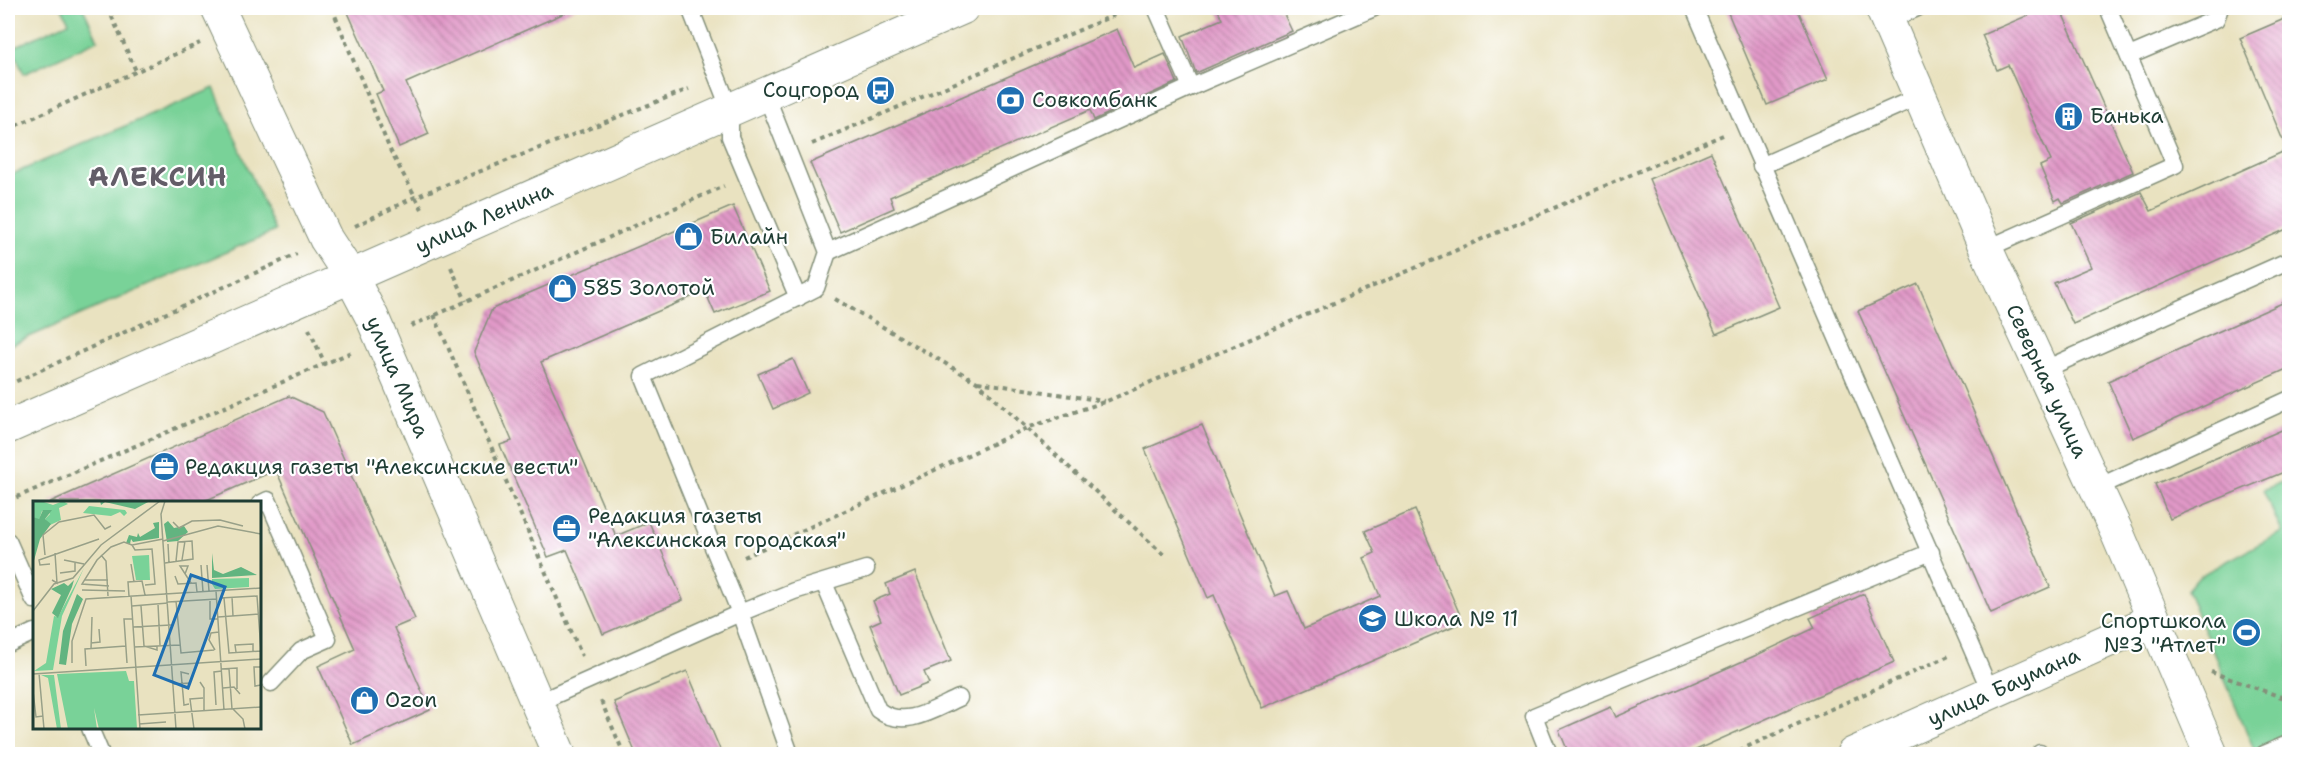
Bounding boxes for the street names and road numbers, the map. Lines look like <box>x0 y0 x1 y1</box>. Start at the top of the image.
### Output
street label: улица Ленина <box>411 175 557 260</box>
street label: Северная улица <box>1999 300 2095 463</box>
street label: улица Мира <box>359 312 436 442</box>
street label: улица Баумана <box>1923 641 2084 733</box>

